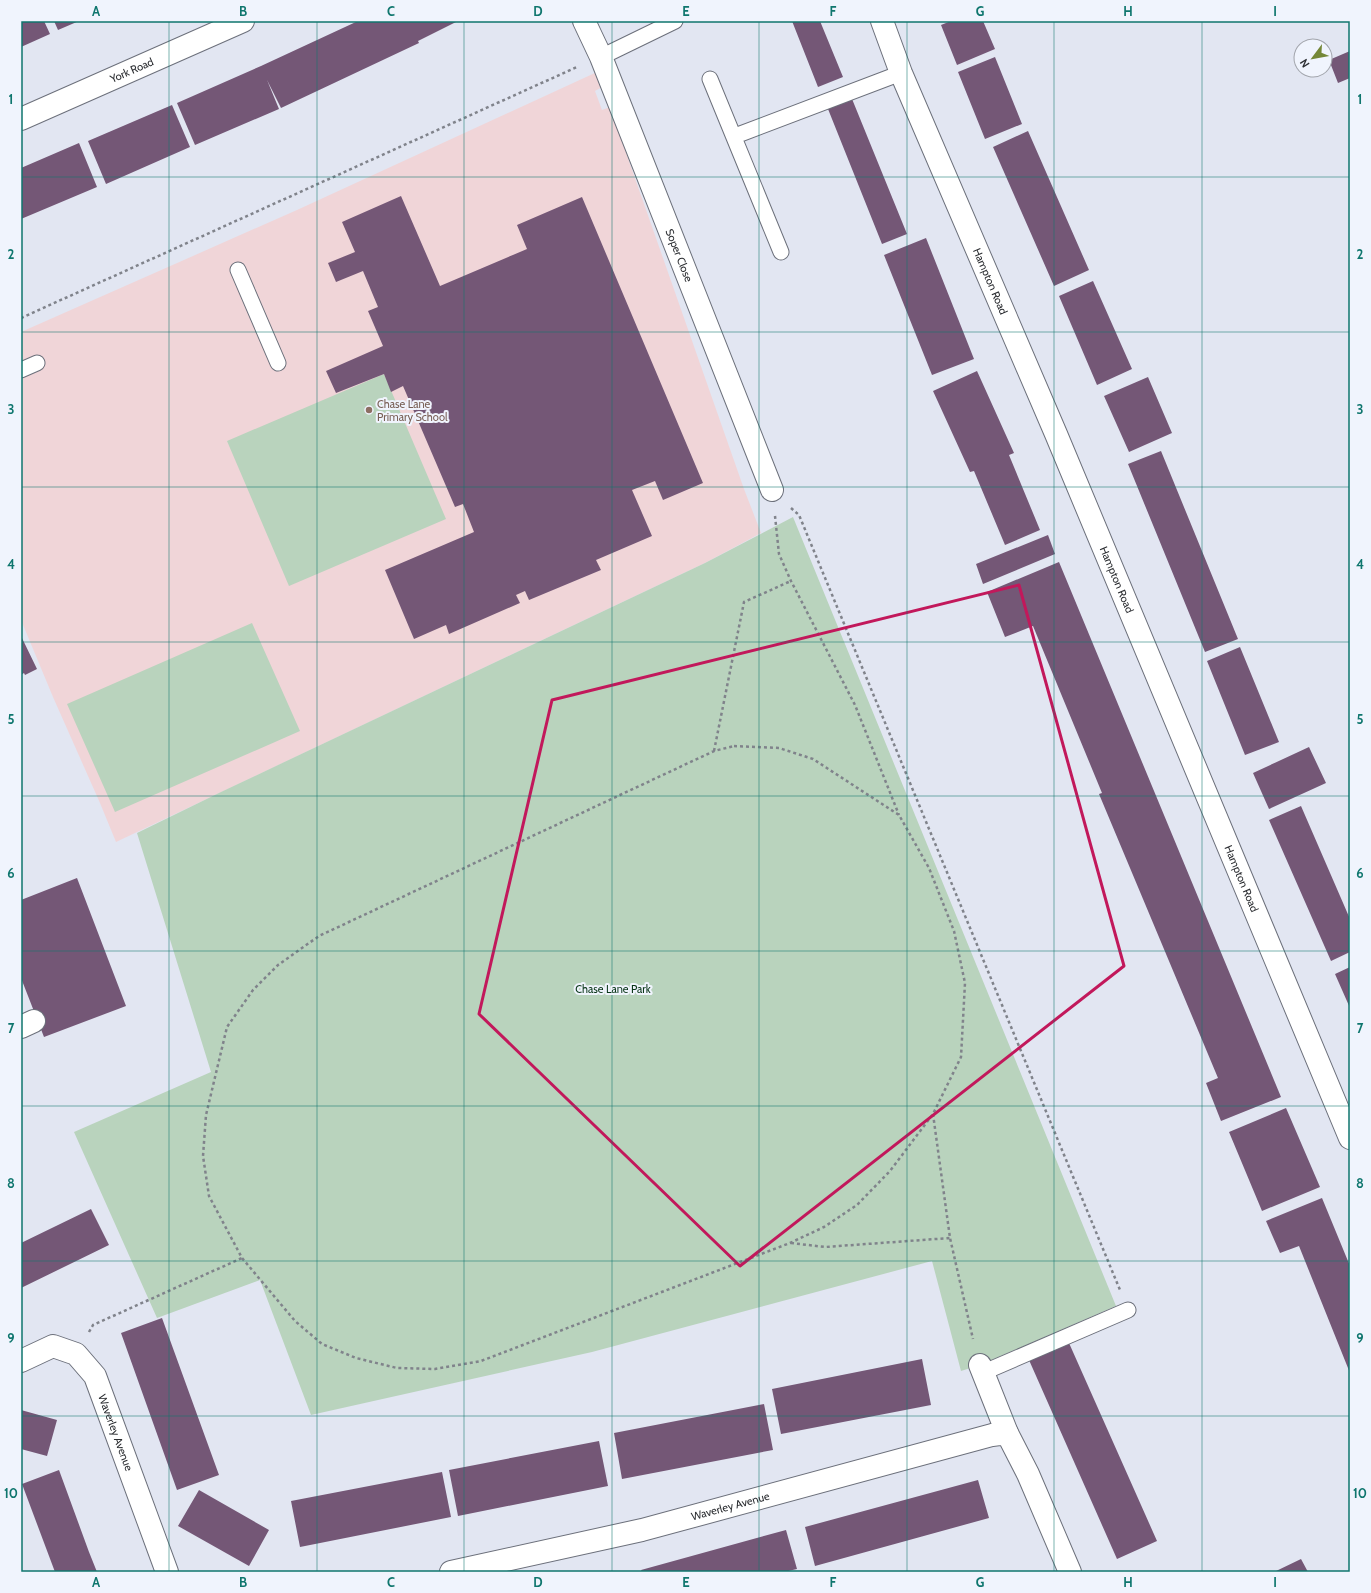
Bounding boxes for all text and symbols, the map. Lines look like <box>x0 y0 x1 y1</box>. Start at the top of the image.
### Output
text: A <box>92 3 101 19</box>
text: B <box>239 3 247 19</box>
text: C <box>387 3 395 19</box>
text: D <box>533 3 543 19</box>
text: E <box>682 3 690 19</box>
text: F <box>830 3 837 19</box>
text: G <box>976 3 985 19</box>
text: H <box>1123 3 1133 19</box>
text: I <box>1273 3 1277 19</box>
north arrow <box>1293 38 1333 78</box>
street label: York Road <box>107 54 156 86</box>
text: N <box>1297 56 1313 70</box>
text: 1 <box>9 91 13 107</box>
text: 1 <box>1358 91 1362 107</box>
street label: Soper Close <box>663 227 696 284</box>
text: 2 <box>8 246 15 262</box>
street label: Hampton Road <box>970 246 1011 317</box>
text: 2 <box>1357 246 1364 262</box>
place label: Chase Lane Primary School <box>377 397 448 424</box>
text: 3 <box>7 401 15 417</box>
text: 3 <box>1356 401 1364 417</box>
marker: Chase Lane Primary School <box>364 405 374 415</box>
street label: Hampton Road <box>1097 544 1137 615</box>
text: 4 <box>7 556 15 572</box>
text: 4 <box>1356 556 1364 572</box>
text: 5 <box>8 711 15 727</box>
text: 5 <box>1357 711 1364 727</box>
street label: Hampton Road <box>1222 843 1262 914</box>
text: 6 <box>7 865 15 881</box>
text: 6 <box>1356 865 1364 881</box>
park label: Chase Lane Park <box>575 982 651 996</box>
text: 7 <box>8 1020 15 1036</box>
text: 7 <box>1357 1020 1364 1036</box>
text: 8 <box>7 1175 15 1191</box>
text: 8 <box>1356 1175 1364 1191</box>
text: 9 <box>7 1330 15 1346</box>
text: 9 <box>1356 1330 1364 1346</box>
street label: Waverley Avenue <box>95 1392 136 1473</box>
text: 10 <box>4 1485 18 1501</box>
text: 10 <box>1353 1485 1367 1501</box>
street label: Waverley Avenue <box>690 1489 771 1523</box>
text: A <box>92 1574 101 1590</box>
text: B <box>239 1574 247 1590</box>
text: C <box>387 1574 395 1590</box>
text: D <box>533 1574 543 1590</box>
text: E <box>682 1574 690 1590</box>
text: F <box>830 1574 837 1590</box>
text: G <box>976 1574 985 1590</box>
text: H <box>1123 1574 1133 1590</box>
text: I <box>1273 1574 1277 1590</box>

